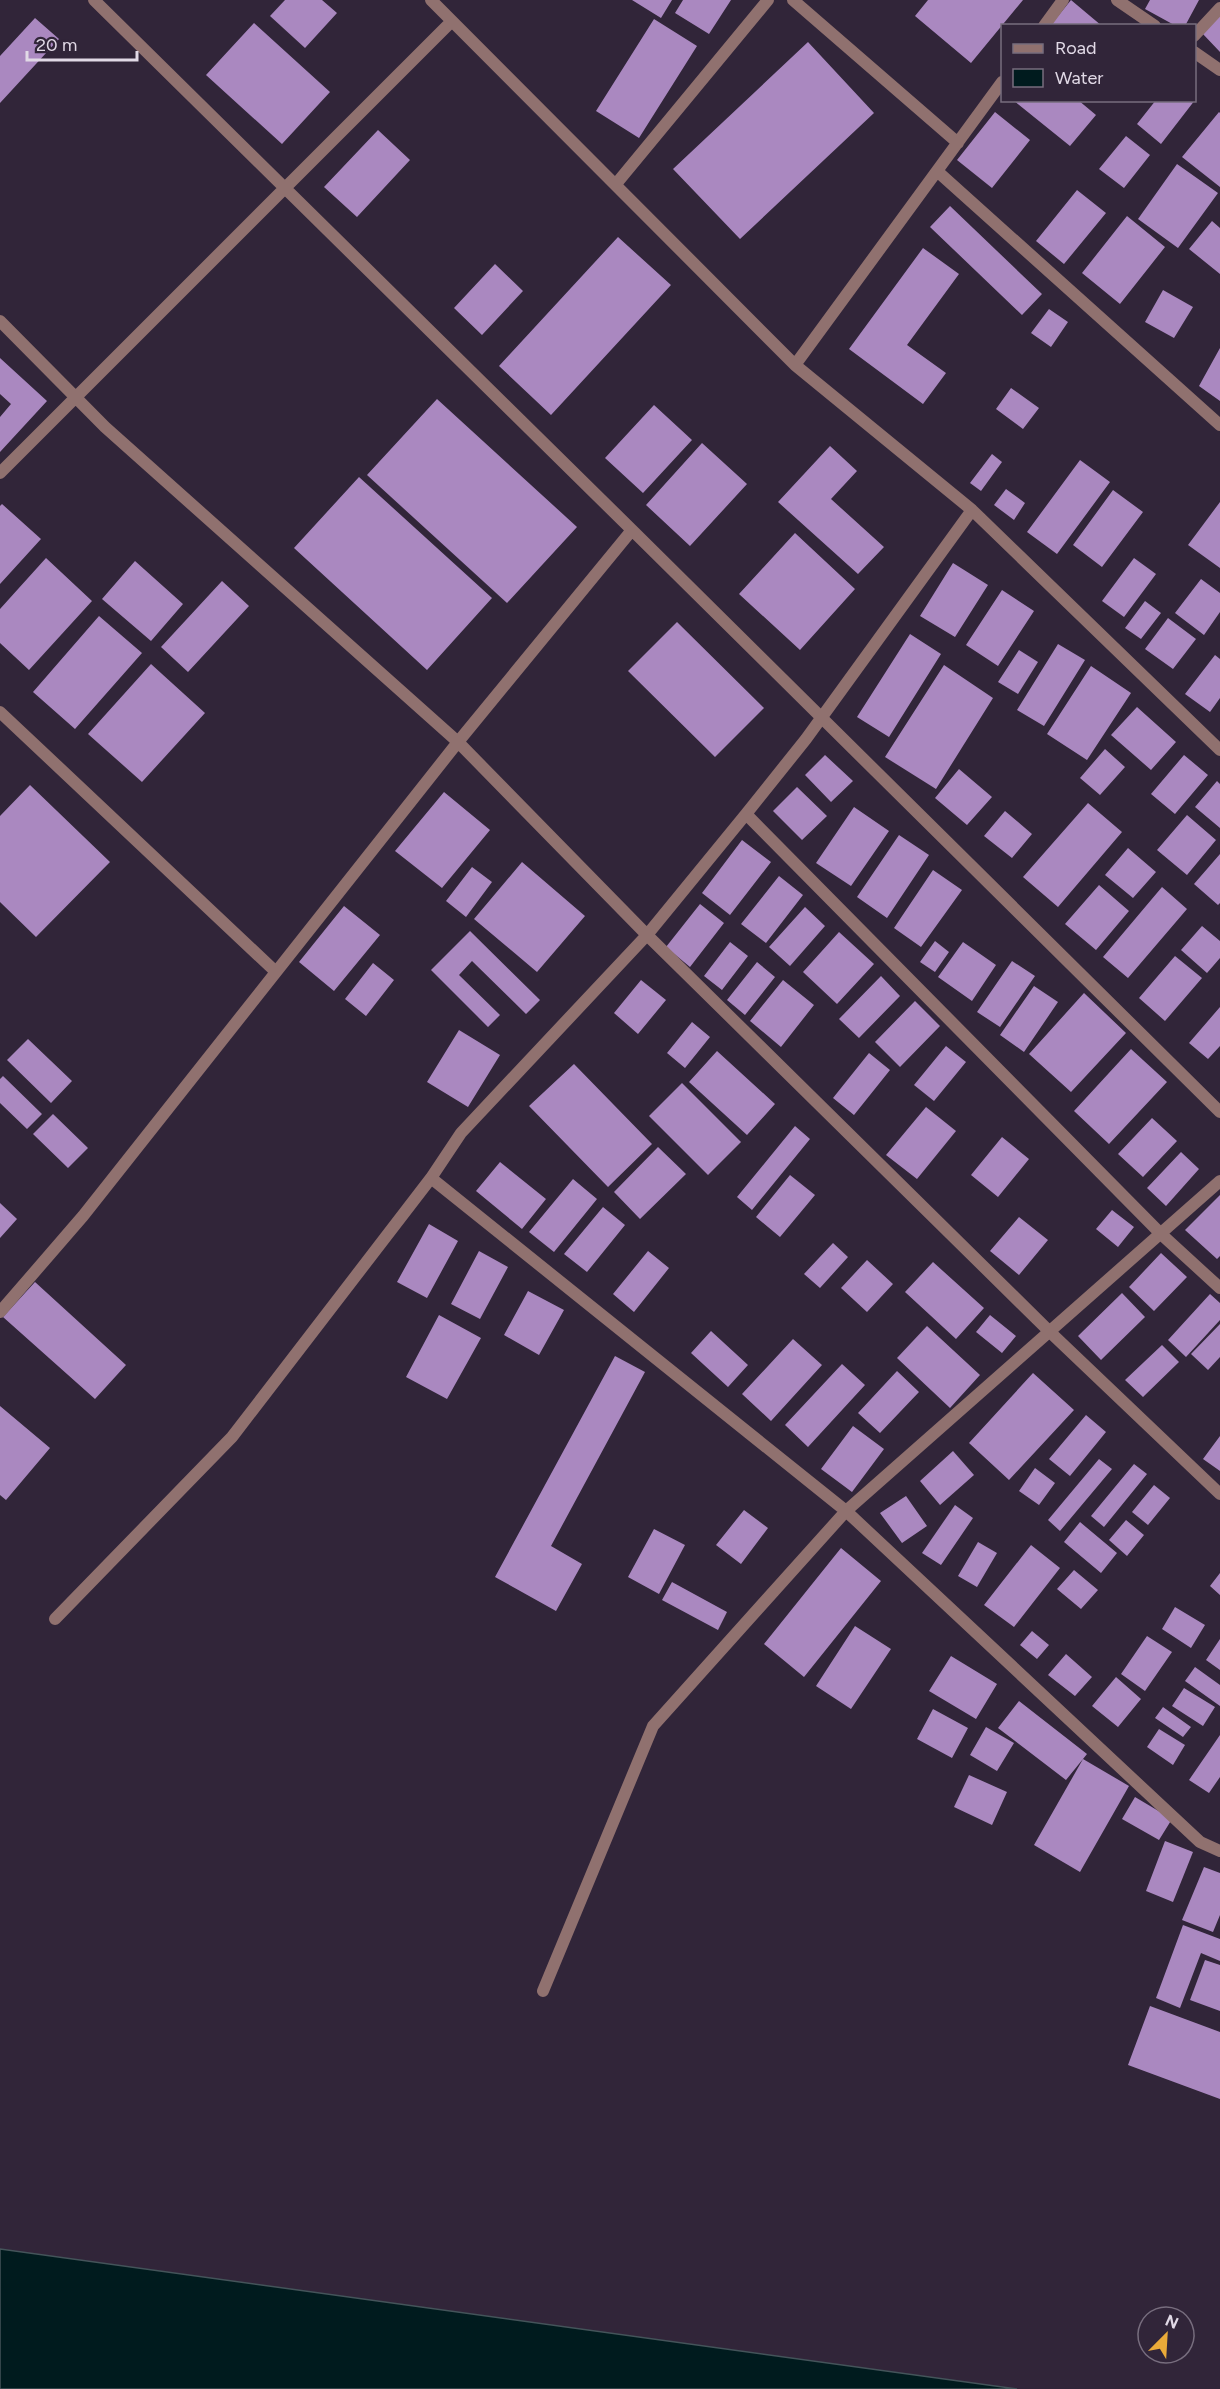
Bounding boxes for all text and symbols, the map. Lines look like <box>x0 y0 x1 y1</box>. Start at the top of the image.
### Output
scale bar <box>27 24 136 62</box>
legend <box>1001 24 1196 102</box>
text: 20 m <box>36 34 77 56</box>
text: Road <box>1055 37 1096 59</box>
text: Water <box>1055 67 1103 89</box>
north arrow <box>1136 2305 1196 2365</box>
text: N <box>1162 2311 1181 2333</box>

